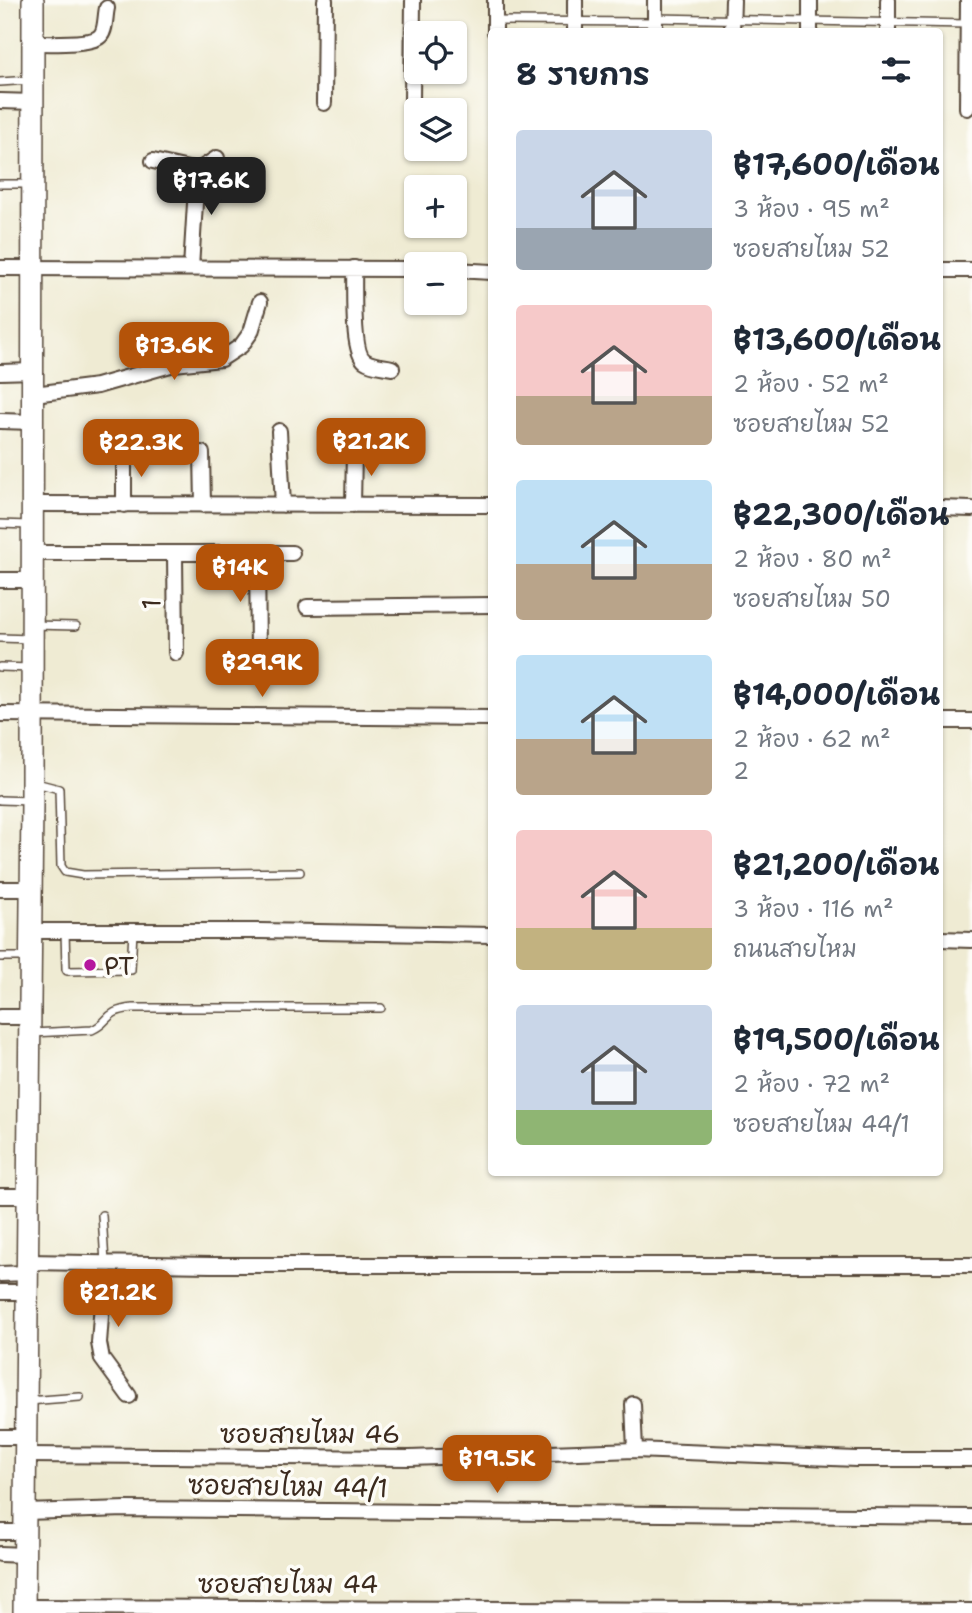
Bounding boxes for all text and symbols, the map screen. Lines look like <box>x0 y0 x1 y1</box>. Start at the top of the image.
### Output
map controls <box>404 21 467 315</box>
button: locate <box>404 21 467 84</box>
icon: filters <box>877 51 915 89</box>
text: 8 รายการ <box>516 54 650 95</box>
button: layers <box>404 98 467 161</box>
text: ฿17,600/เดือน <box>733 144 940 185</box>
pin: ฿17.6K <box>154 158 268 217</box>
icon: home <box>572 158 656 242</box>
text: ฿17.6K <box>173 165 249 195</box>
button: + <box>404 175 467 238</box>
text: 3 ห้อง · 95 m² <box>733 194 890 224</box>
text: ซอยสายไหม 52 <box>733 234 890 264</box>
button: − <box>404 252 467 315</box>
text: ฿13,600/เดือน <box>733 319 941 360</box>
pin: ฿13.6K <box>117 322 231 382</box>
text: ฿13.6K <box>135 330 213 360</box>
icon: home <box>572 333 656 417</box>
text: 2 ห้อง · 52 m² <box>733 369 889 399</box>
text: ซอยสายไหม 52 <box>733 409 890 439</box>
pin: ฿21.2K <box>314 419 428 478</box>
pin: ฿22.3K <box>84 420 198 479</box>
text: ฿21.2K <box>333 426 409 456</box>
text: ฿22.3K <box>99 427 183 457</box>
text: ฿22,300/เดือน <box>733 494 949 535</box>
icon: home <box>572 508 656 592</box>
pin: ฿14K <box>199 544 281 604</box>
text: 2 ห้อง · 80 m² <box>733 544 892 574</box>
text: ฿14K <box>212 552 268 582</box>
text: ซอยสายไหม 50 <box>733 584 891 614</box>
street label: 1 <box>133 598 169 610</box>
pin: ฿29.9K <box>205 640 319 699</box>
text: ฿29.9K <box>222 647 302 677</box>
text: ฿14,000/เดือน <box>733 674 940 715</box>
icon: home <box>572 683 656 767</box>
text: 2 ห้อง · 62 m² <box>733 724 891 754</box>
text: 2 <box>733 756 749 786</box>
text: ฿21,200/เดือน <box>733 844 940 885</box>
icon: home <box>572 858 656 942</box>
text: 3 ห้อง · 116 m² <box>733 894 894 924</box>
text: ถนนสายไหม <box>733 934 857 964</box>
place label: PT <box>104 948 134 983</box>
marker: PT <box>82 957 98 973</box>
text: ฿19,500/เดือน <box>733 1019 940 1060</box>
icon: home <box>572 1033 656 1117</box>
text: 2 ห้อง · 72 m² <box>733 1069 890 1099</box>
text: ซอยสายไหม 44/1 <box>733 1109 910 1139</box>
pin: ฿21.2K <box>61 1270 175 1329</box>
text: ฿21.2K <box>80 1277 156 1307</box>
street label: ซอยสายไหม 46 <box>220 1416 400 1451</box>
pin: ฿19.5K <box>440 1436 554 1495</box>
text: ฿19.5K <box>459 1443 535 1473</box>
street label: ซอยสายไหม 44/1 <box>188 1467 388 1505</box>
street label: ซอยสายไหม 44 <box>198 1566 378 1601</box>

